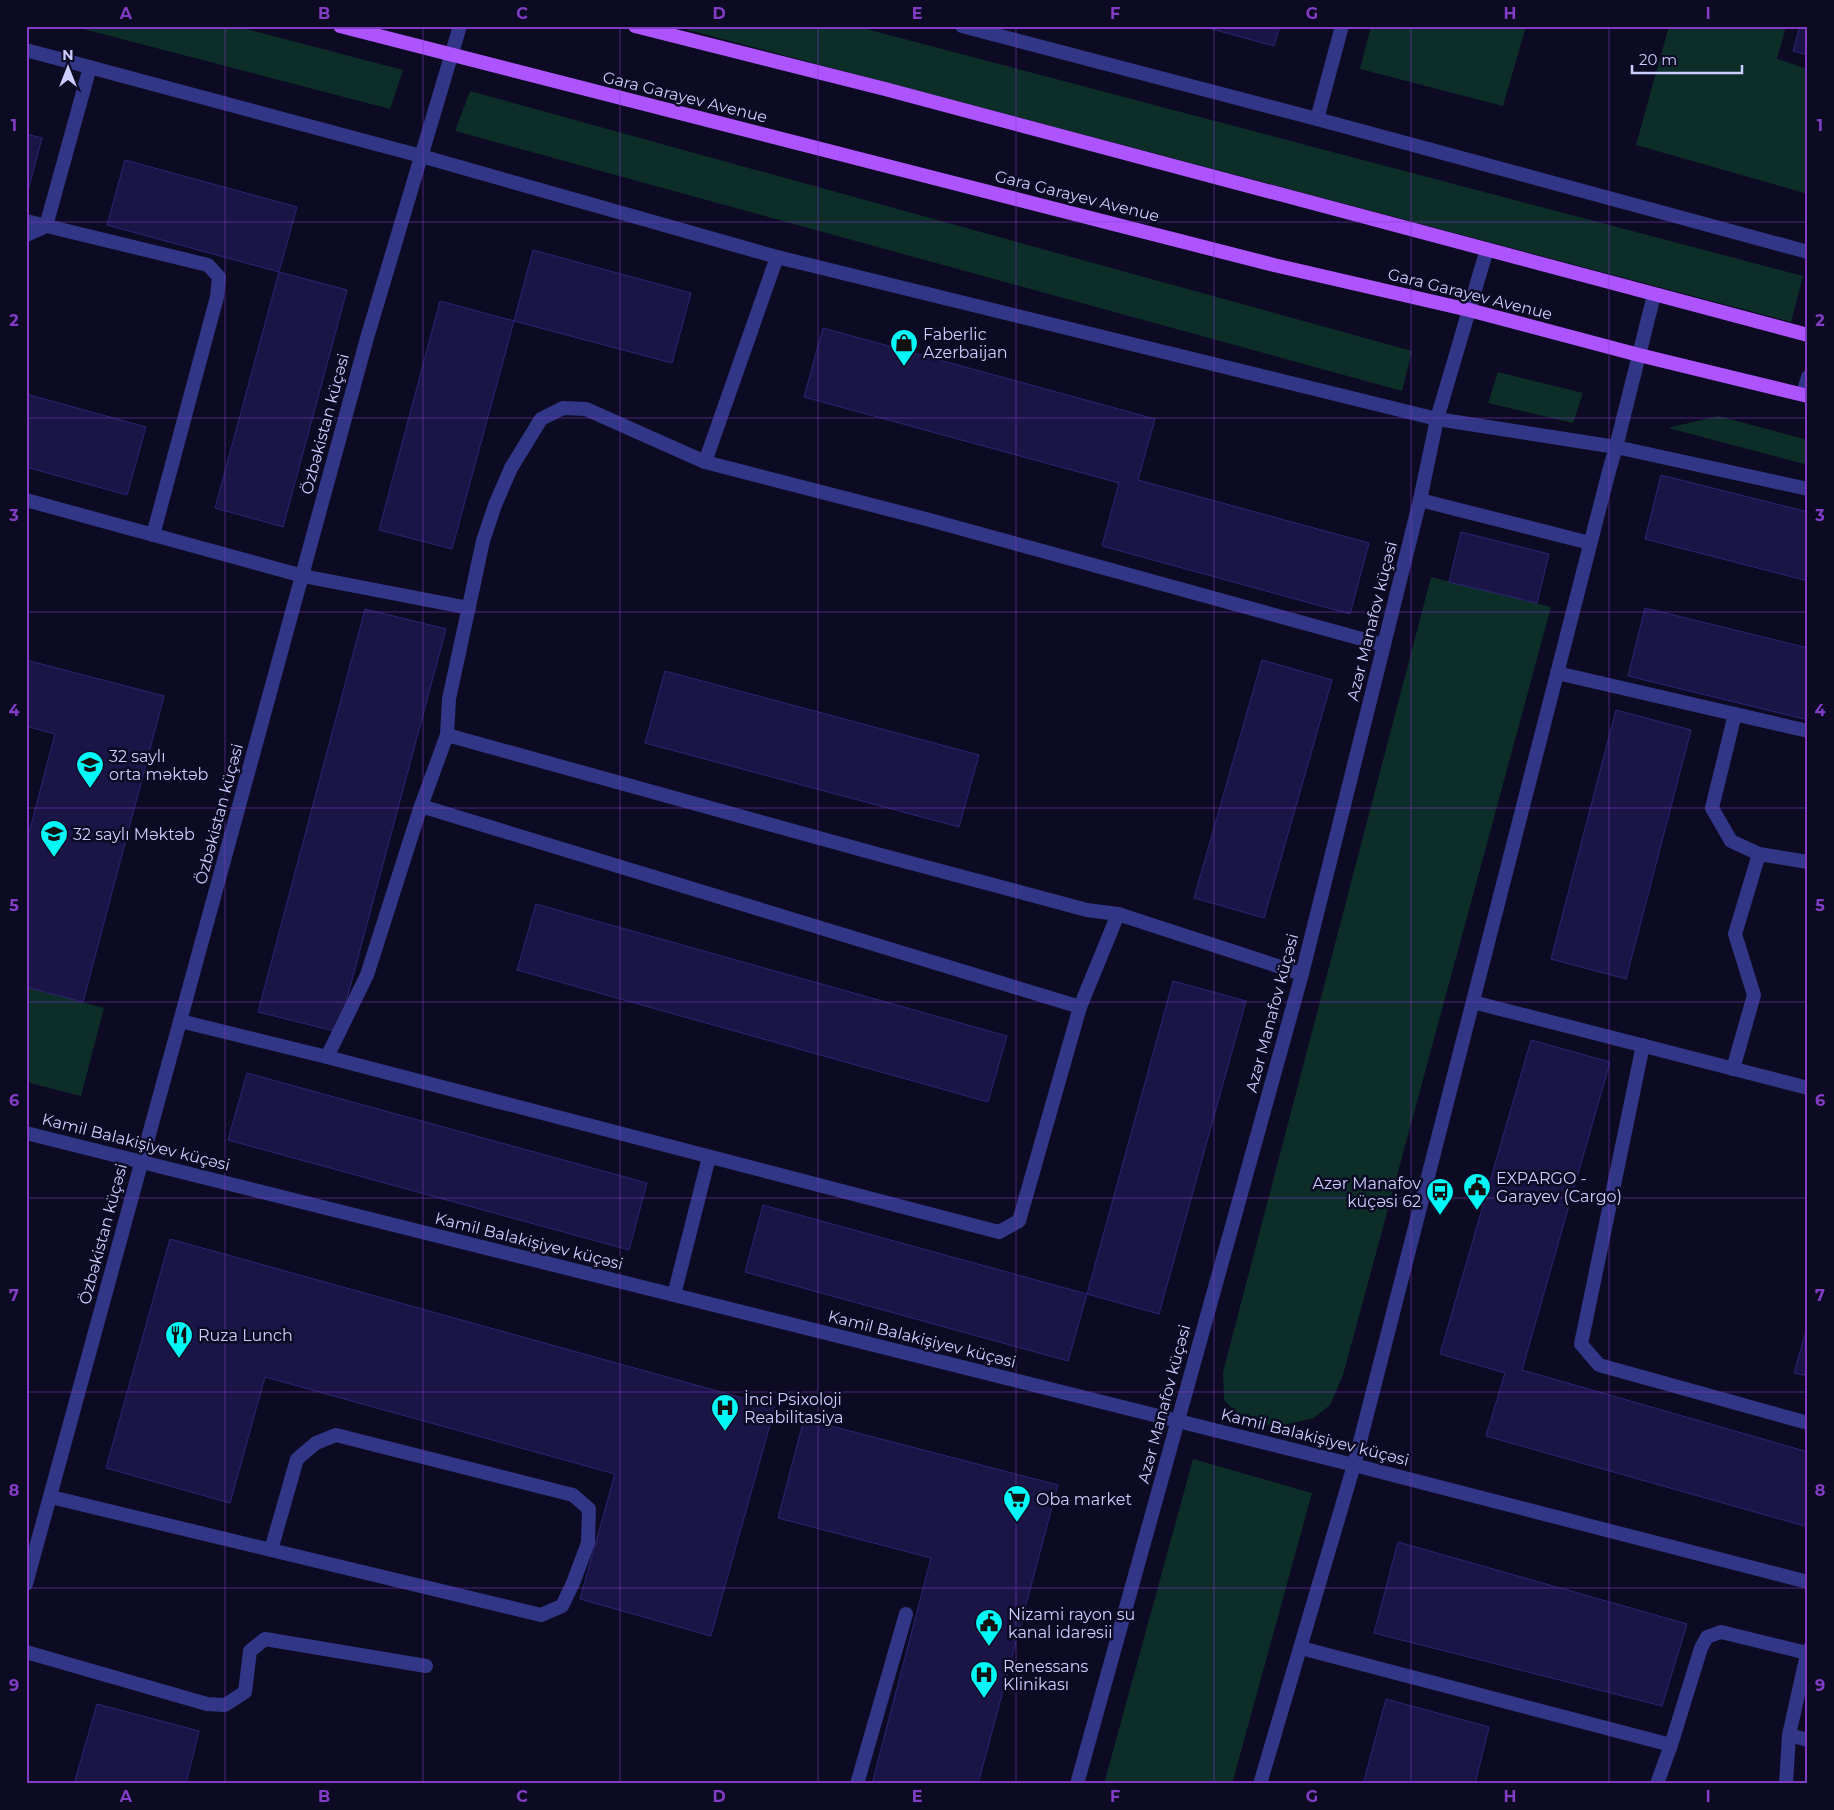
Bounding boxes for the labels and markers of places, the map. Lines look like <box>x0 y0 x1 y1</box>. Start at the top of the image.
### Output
place label: Faberlic Azerbaijan <box>923 325 1008 362</box>
shop icon: Faberlic Azerbaijan <box>889 328 919 367</box>
place label: 32 saylı orta məktəb <box>109 747 209 784</box>
school or university icon: 32 saylı orta məktəb <box>75 750 105 789</box>
school or university icon: 32 saylı Məktəb <box>39 819 69 858</box>
place label: 32 saylı Məktəb <box>73 825 195 844</box>
place label: EXPARGO - Garayev (Cargo) <box>1496 1169 1622 1206</box>
public building icon: EXPARGO - Garayev (Cargo) <box>1462 1172 1492 1211</box>
place label: Azər Manafov küçəsi 62 <box>1312 1174 1421 1211</box>
bus stop icon: Azər Manafov küçəsi 62 <box>1425 1177 1455 1216</box>
restaurant icon: Ruza Lunch <box>164 1320 194 1359</box>
place label: Ruza Lunch <box>198 1326 293 1345</box>
place label: İnci Psixoloji Reabilitasiya <box>744 1390 844 1427</box>
hospital icon: İnci Psixoloji Reabilitasiya <box>710 1393 740 1432</box>
supermarket icon: Oba market <box>1002 1484 1032 1523</box>
place label: Oba market <box>1036 1490 1132 1509</box>
place label: Nizami rayon su kanal idarəsii <box>1008 1605 1135 1642</box>
public building icon: Nizami rayon su kanal idarəsii <box>974 1608 1004 1647</box>
place label: Renessans Klinikası <box>1003 1657 1089 1694</box>
hospital icon: Renessans Klinikası <box>969 1660 999 1699</box>

